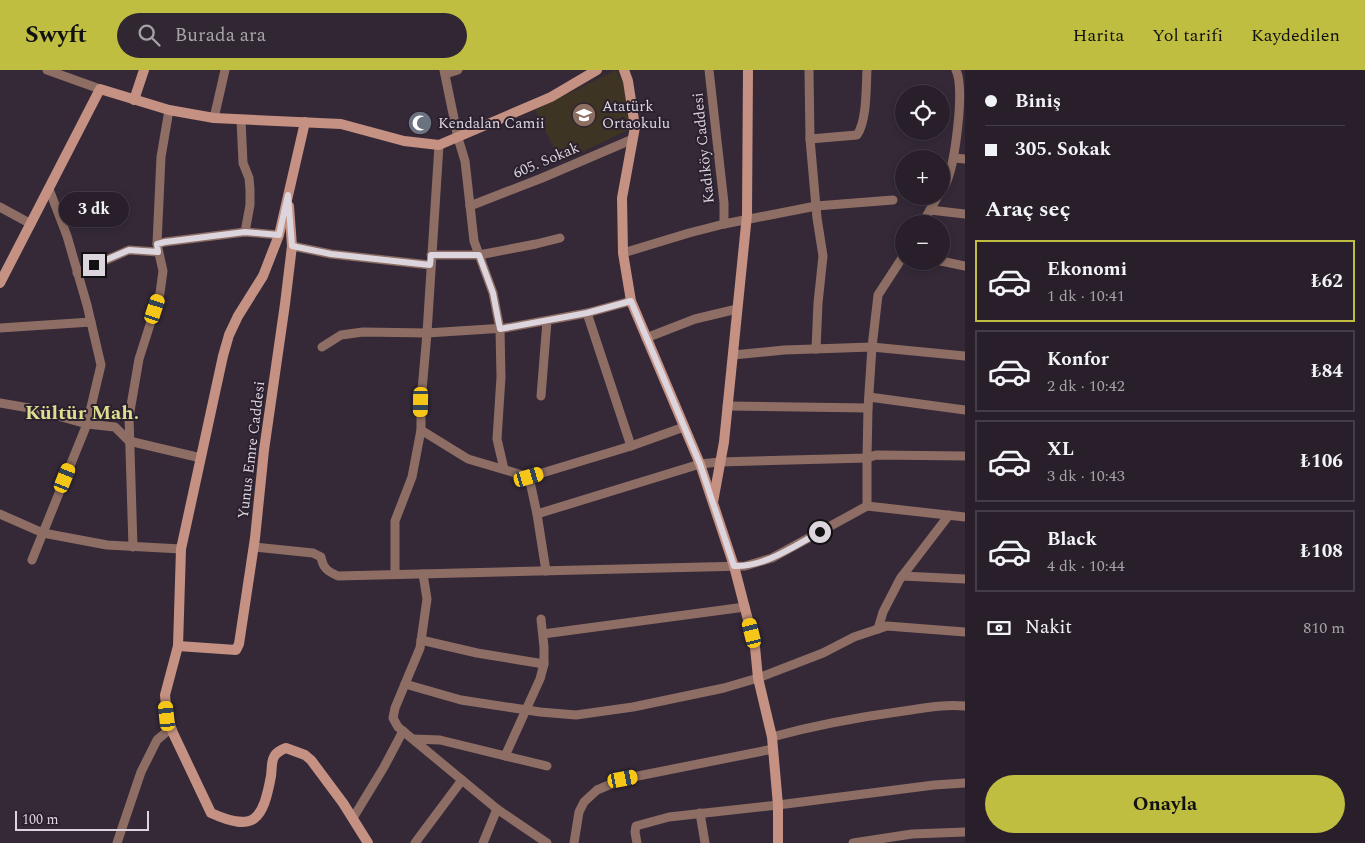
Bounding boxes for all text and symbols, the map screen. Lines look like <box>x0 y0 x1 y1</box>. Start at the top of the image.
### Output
search box <box>117 13 467 58</box>
text: Swyft <box>25 17 87 53</box>
icon: search <box>135 21 163 49</box>
text: Burada ara <box>175 21 266 50</box>
text: Harita <box>1073 22 1124 49</box>
text: Yol tarifi <box>1152 22 1223 49</box>
text: Kaydedilen <box>1251 22 1340 49</box>
map controls <box>895 85 950 270</box>
button: locate <box>895 85 950 140</box>
text: Biniş <box>1015 87 1061 116</box>
street label: Kadıköy Caddesi <box>686 91 721 205</box>
place label: Atatürk Ortaokulu <box>602 95 670 135</box>
school or university icon: Atatürk Ortaokulu <box>571 102 597 128</box>
mosque icon: Kendalan Camii <box>407 110 433 136</box>
place label: Kendalan Camii <box>438 112 545 135</box>
text: 305. Sokak <box>1015 135 1111 164</box>
street label: 605. Sokak <box>509 136 583 185</box>
button: + <box>895 150 950 205</box>
callout: 3 dk <box>59 192 129 228</box>
text: Araç seç <box>985 193 1070 226</box>
text: 3 dk <box>78 197 110 221</box>
button: − <box>895 215 950 270</box>
route end <box>83 254 105 276</box>
text: Ekonomi <box>1047 255 1127 284</box>
icon: car <box>987 259 1032 304</box>
text: ₺62 <box>1311 267 1343 296</box>
text: 1 dk · 10:41 <box>1047 284 1125 308</box>
car <box>143 292 166 326</box>
text: Konfor <box>1047 345 1109 374</box>
icon: car <box>987 349 1032 394</box>
text: ₺84 <box>1311 357 1343 386</box>
text: 2 dk · 10:42 <box>1047 374 1125 398</box>
street label: Yunus Emre Caddesi <box>232 380 271 520</box>
car <box>413 387 428 417</box>
district label: Kültür Mah. <box>25 398 139 428</box>
text: XL <box>1047 435 1074 464</box>
icon: car <box>987 439 1032 484</box>
text: ₺106 <box>1300 447 1343 476</box>
car <box>52 461 77 495</box>
text: 3 dk · 10:43 <box>1047 464 1125 488</box>
car <box>512 466 545 488</box>
route start <box>809 521 831 543</box>
text: Black <box>1047 525 1097 554</box>
icon: car <box>987 529 1032 574</box>
text: ₺108 <box>1300 537 1343 566</box>
text: 4 dk · 10:44 <box>1047 554 1125 578</box>
text: Nakit <box>1025 613 1072 642</box>
icon: cash <box>985 614 1013 642</box>
text: 810 m <box>1303 616 1345 640</box>
car <box>741 617 762 649</box>
car <box>157 700 176 732</box>
car <box>606 769 639 789</box>
button: Onayla <box>985 775 1345 833</box>
scale bar <box>15 808 149 831</box>
text: 100 m <box>22 809 59 830</box>

